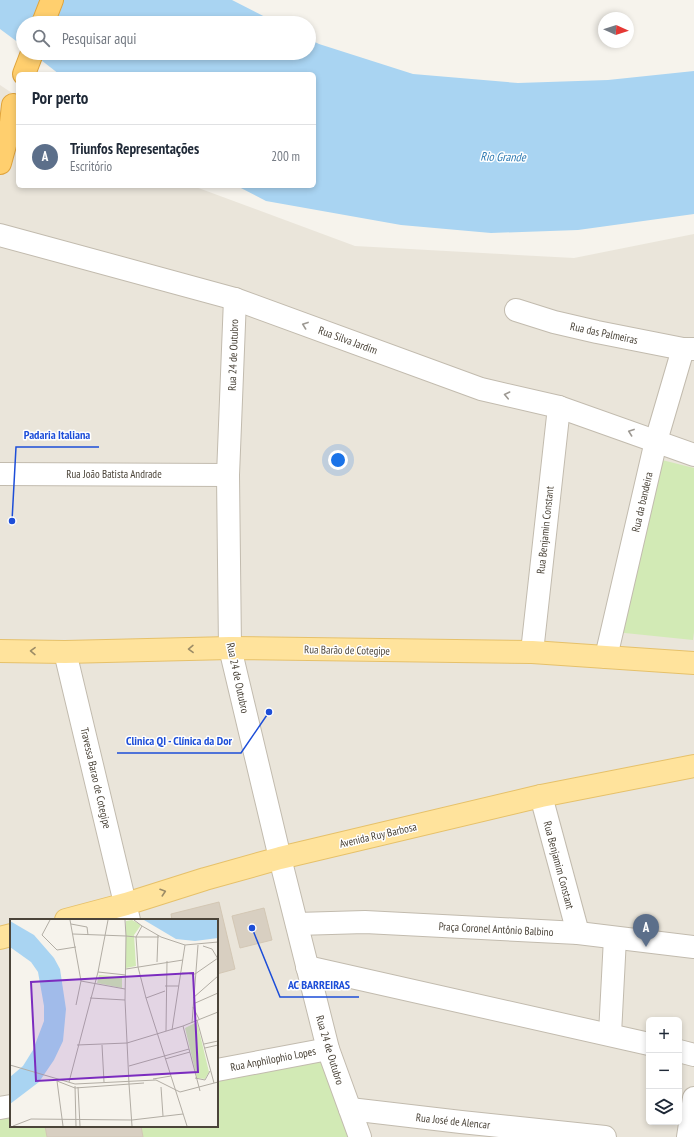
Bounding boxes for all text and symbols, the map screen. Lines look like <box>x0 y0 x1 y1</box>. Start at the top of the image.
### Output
north arrow <box>598 12 634 48</box>
search box <box>16 16 316 60</box>
icon: search <box>30 27 52 49</box>
text: Pesquisar aqui <box>62 29 136 48</box>
text: Por perto <box>32 87 88 109</box>
text: Triunfos Representações <box>70 139 199 158</box>
text: A <box>42 148 48 165</box>
text: 200 m <box>271 148 300 165</box>
water label: Rio Grande <box>480 149 527 164</box>
text: Escritório <box>70 158 112 175</box>
street label: Rua 24 de Outubro <box>225 319 241 391</box>
street label: Rua das Palmeiras <box>569 319 639 347</box>
one-way arrow <box>301 321 308 329</box>
street label: Rua Silva Jardim <box>317 323 379 357</box>
one-way arrow <box>503 391 510 399</box>
callout: Padaria Italiana <box>16 423 99 447</box>
text: Padaria Italiana <box>24 427 90 442</box>
one-way arrow <box>627 428 634 437</box>
your location <box>328 450 348 470</box>
street label: Rua João Batista Andrade <box>66 467 162 481</box>
street label: Rua da bandeira <box>628 471 656 533</box>
street label: Rua Benjamin Constant <box>533 485 557 575</box>
street label: Rua 24 de Outubro <box>224 641 252 715</box>
street label: Rua Barão de Cotegipe <box>304 642 390 658</box>
one-way arrow <box>188 645 194 653</box>
one-way arrow <box>30 647 36 655</box>
street label: Travessa Barao de Cotegipe <box>78 726 115 830</box>
callout: Clinica QI - Clínica da Dor <box>117 729 241 753</box>
text: Clinica QI - Clínica da Dor <box>126 733 233 748</box>
street label: Avenida Ruy Barbosa <box>338 819 418 851</box>
street label: Rua Benjamim Constant <box>541 820 577 910</box>
one-way arrow <box>159 888 166 897</box>
pin: A <box>633 914 659 947</box>
inset map <box>10 919 218 1127</box>
street label: Praça Coronel Antônio Balbino <box>438 919 554 939</box>
callout: AC BARREIRAS <box>280 973 359 997</box>
text: AC BARREIRAS <box>287 977 350 992</box>
street label: Rua 24 de Outubro <box>313 1014 347 1087</box>
map controls <box>646 1017 682 1125</box>
button: + <box>646 1017 682 1053</box>
street label: Rua Anphilophio Lopes <box>229 1044 317 1074</box>
button: − <box>646 1053 682 1089</box>
button: layers <box>646 1089 682 1125</box>
street label: Rua José de Alencar <box>415 1110 491 1132</box>

